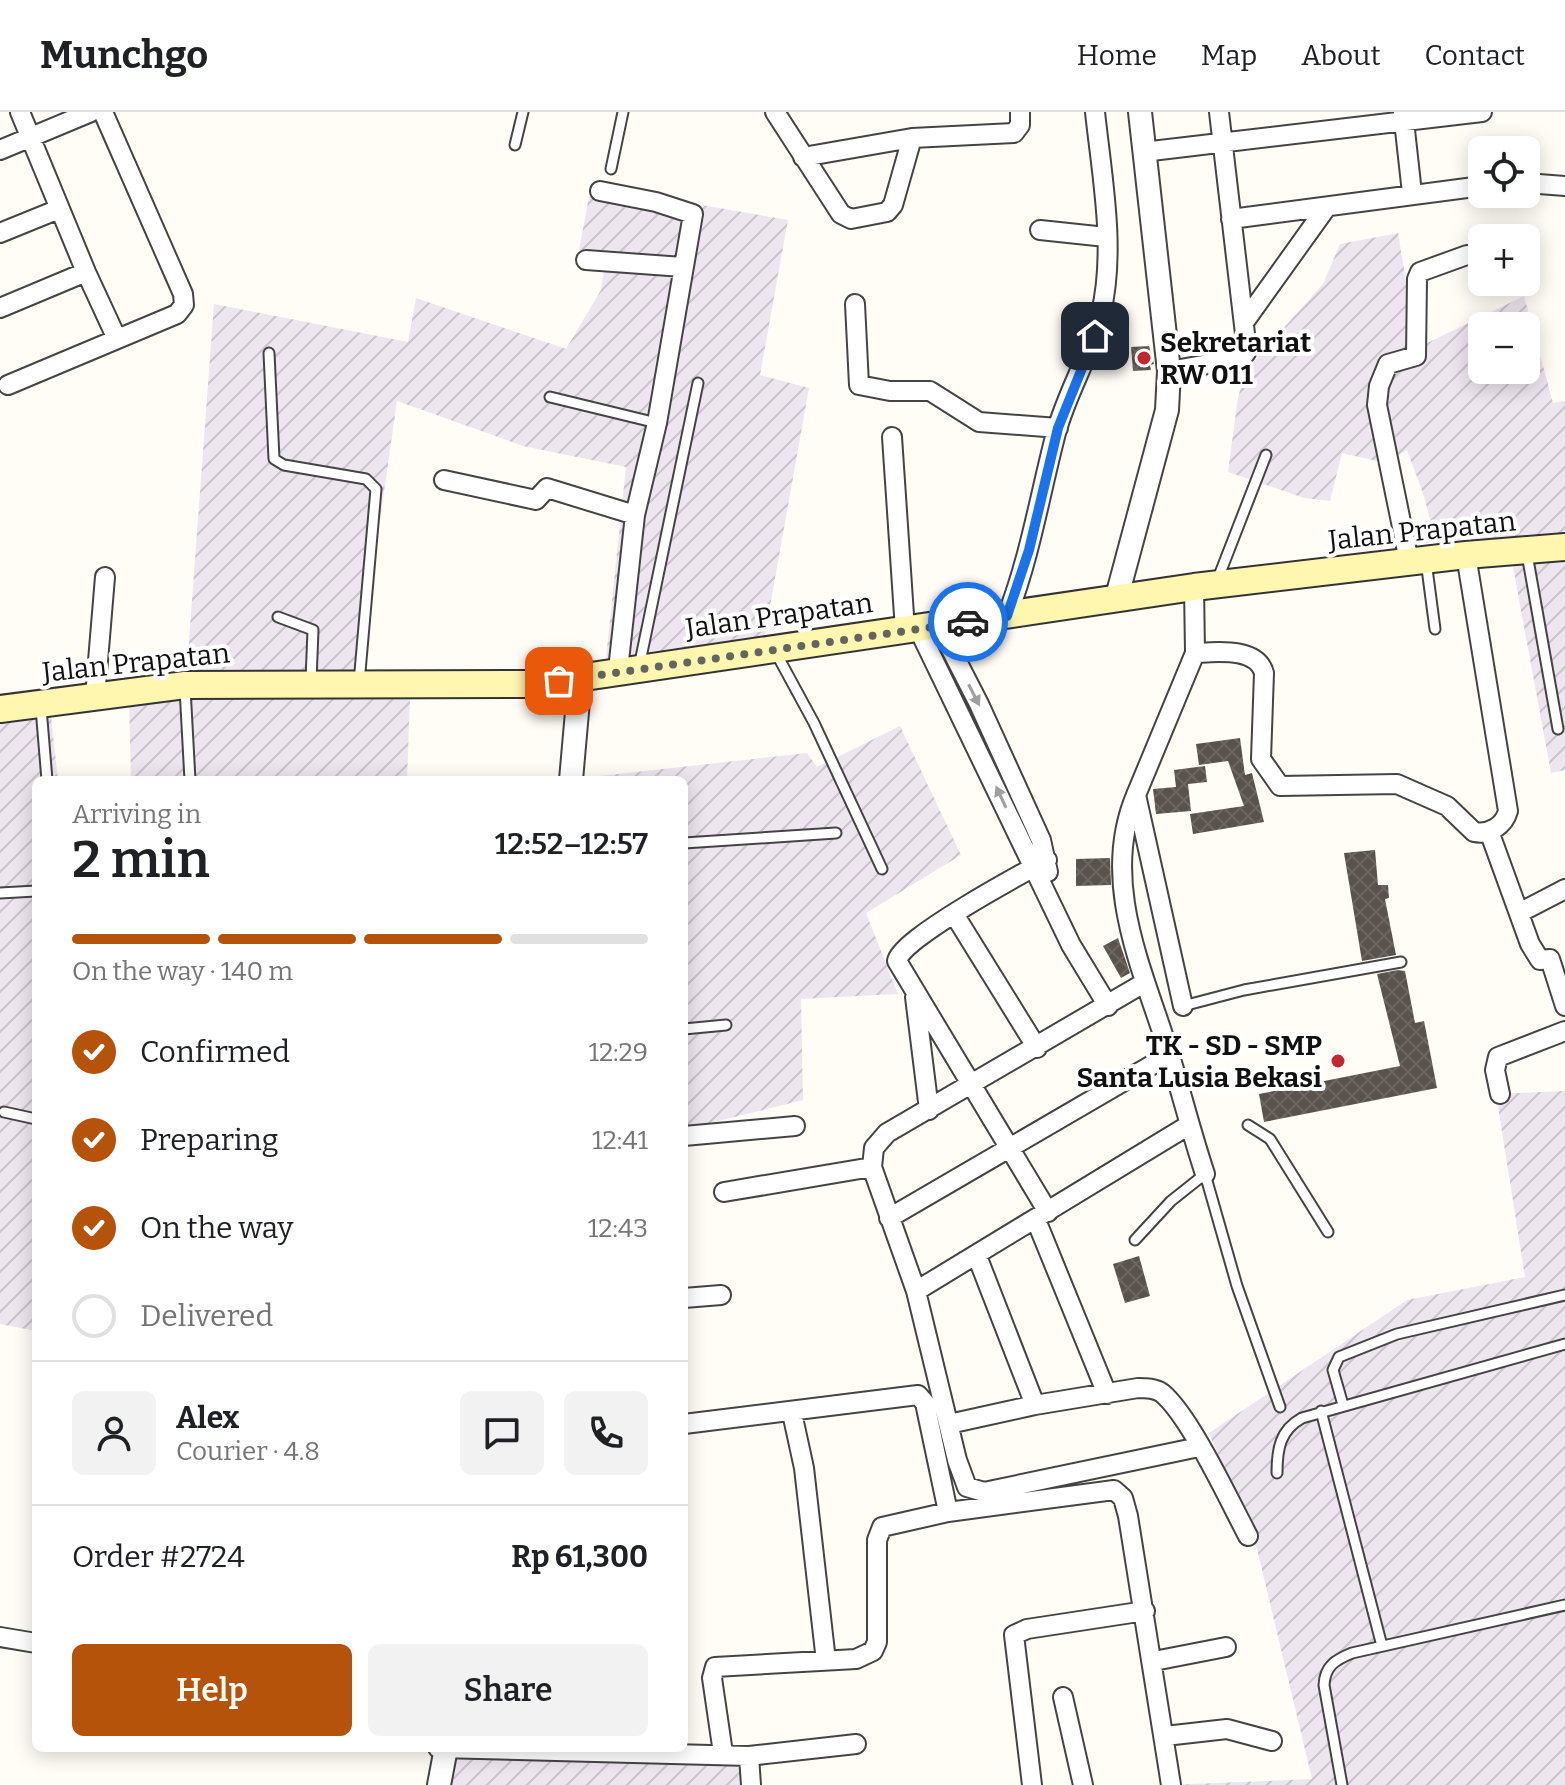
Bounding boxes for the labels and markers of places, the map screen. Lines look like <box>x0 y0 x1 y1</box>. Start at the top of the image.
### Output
pin <box>1061 302 1129 370</box>
place label: Sekretariat RW 011 <box>1160 326 1311 391</box>
marker: Sekretariat RW 011 <box>1135 349 1153 367</box>
pin <box>525 647 593 715</box>
place label: TK - SD - SMP Santa Lusia Bekasi <box>1076 1029 1322 1094</box>
marker: TK - SD - SMP Santa Lusia Bekasi <box>1329 1052 1347 1070</box>

